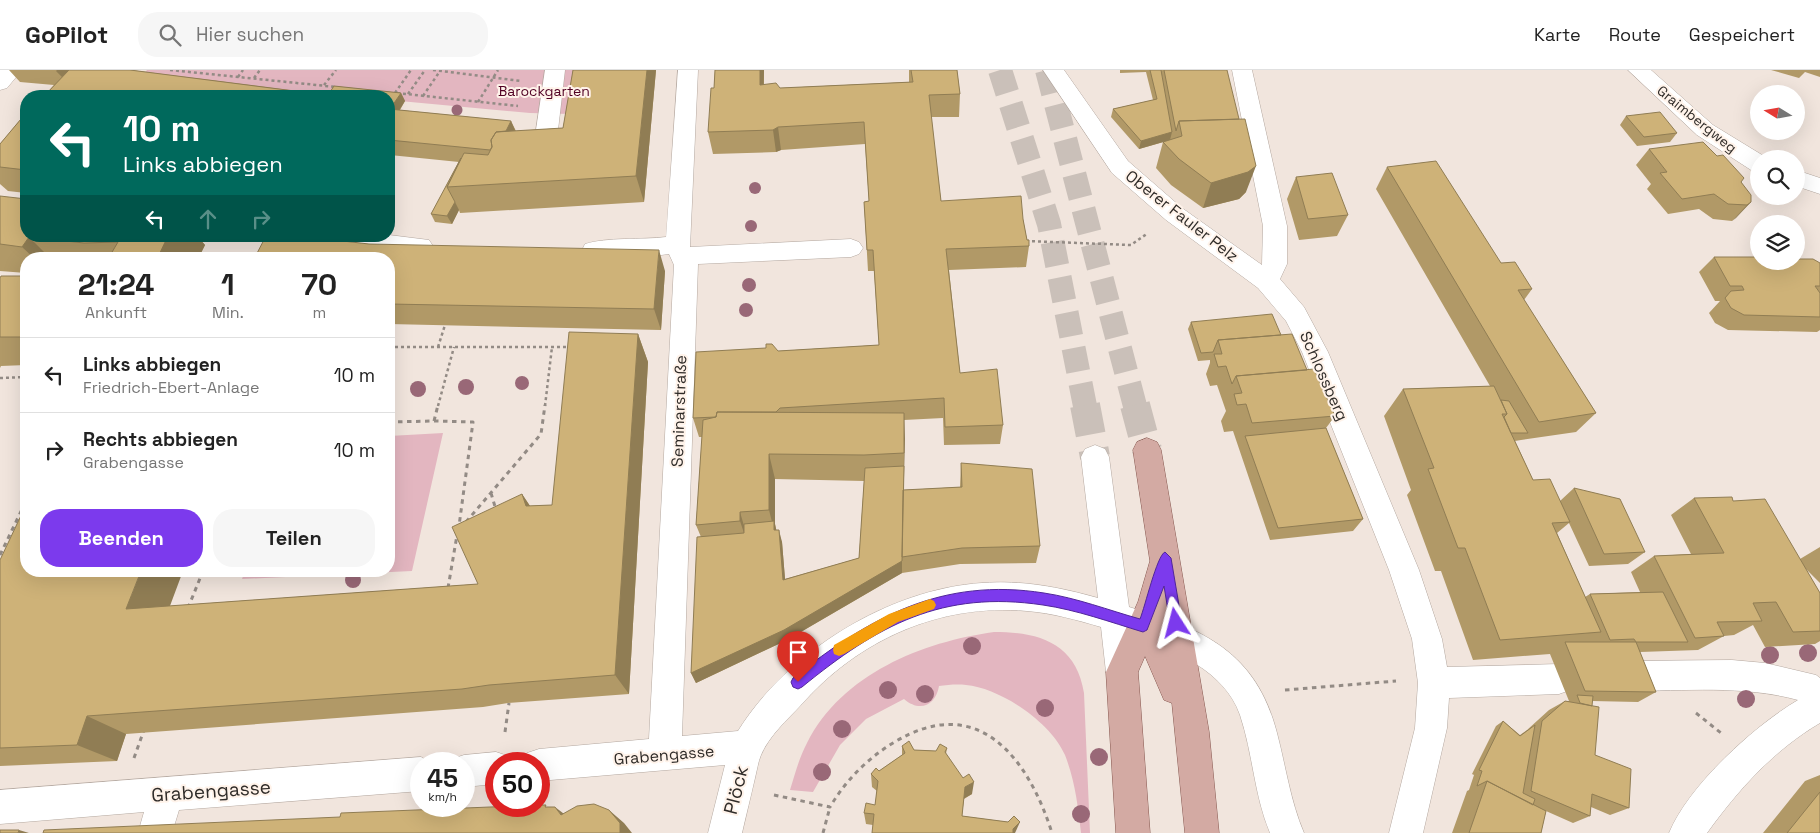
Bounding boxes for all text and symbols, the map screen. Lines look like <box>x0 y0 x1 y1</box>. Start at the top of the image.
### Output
search box <box>138 12 488 57</box>
text: GoPilot <box>25 19 108 50</box>
icon: search <box>156 21 184 49</box>
text: Hier suchen <box>196 22 304 47</box>
text: Karte <box>1534 23 1581 46</box>
text: Route <box>1609 23 1661 46</box>
text: Gespeichert <box>1689 23 1795 46</box>
street label: Graimbergweg <box>1653 81 1741 157</box>
park label: Barockgarten <box>498 82 590 100</box>
north arrow <box>1750 85 1805 140</box>
map controls <box>1750 85 1805 270</box>
text: 10 m <box>123 107 200 151</box>
icon: left <box>40 110 105 175</box>
text: Links abbiegen <box>123 150 283 178</box>
button: search <box>1750 150 1805 205</box>
street label: Oberer Fauler Pelz <box>1121 165 1243 267</box>
icon: left <box>141 205 169 233</box>
icon: ahead <box>194 205 222 233</box>
icon: right <box>247 205 275 233</box>
button: layers <box>1750 215 1805 270</box>
text: 21:24 <box>78 265 154 304</box>
text: 1 <box>221 265 235 304</box>
text: 70 <box>301 265 337 304</box>
text: Ankunft <box>85 302 147 323</box>
text: Min. <box>212 302 244 323</box>
text: m <box>312 302 326 323</box>
street label: Schlossberg <box>1295 328 1353 424</box>
text: Links abbiegen <box>83 352 221 377</box>
street label: Seminarstraße <box>667 355 691 467</box>
icon: left <box>40 361 68 389</box>
text: 10 m <box>334 363 375 388</box>
text: Friedrich-Ebert-Anlage <box>83 377 260 398</box>
text: Rechts abbiegen <box>83 427 238 452</box>
icon: right <box>40 436 68 464</box>
text: 10 m <box>334 438 375 463</box>
text: Grabengasse <box>83 452 184 473</box>
button: Beenden <box>40 509 203 567</box>
button: Teilen <box>213 509 375 567</box>
position arrow <box>1149 596 1201 648</box>
pin <box>777 631 819 682</box>
icon: arrive <box>784 638 812 666</box>
street label: Grabengasse <box>613 740 715 770</box>
speed limit sign: 50 <box>485 752 550 817</box>
text: 45 <box>427 762 458 794</box>
street label: Plöck <box>718 763 754 817</box>
street label: Grabengasse <box>150 774 272 808</box>
text: km/h <box>428 789 457 805</box>

